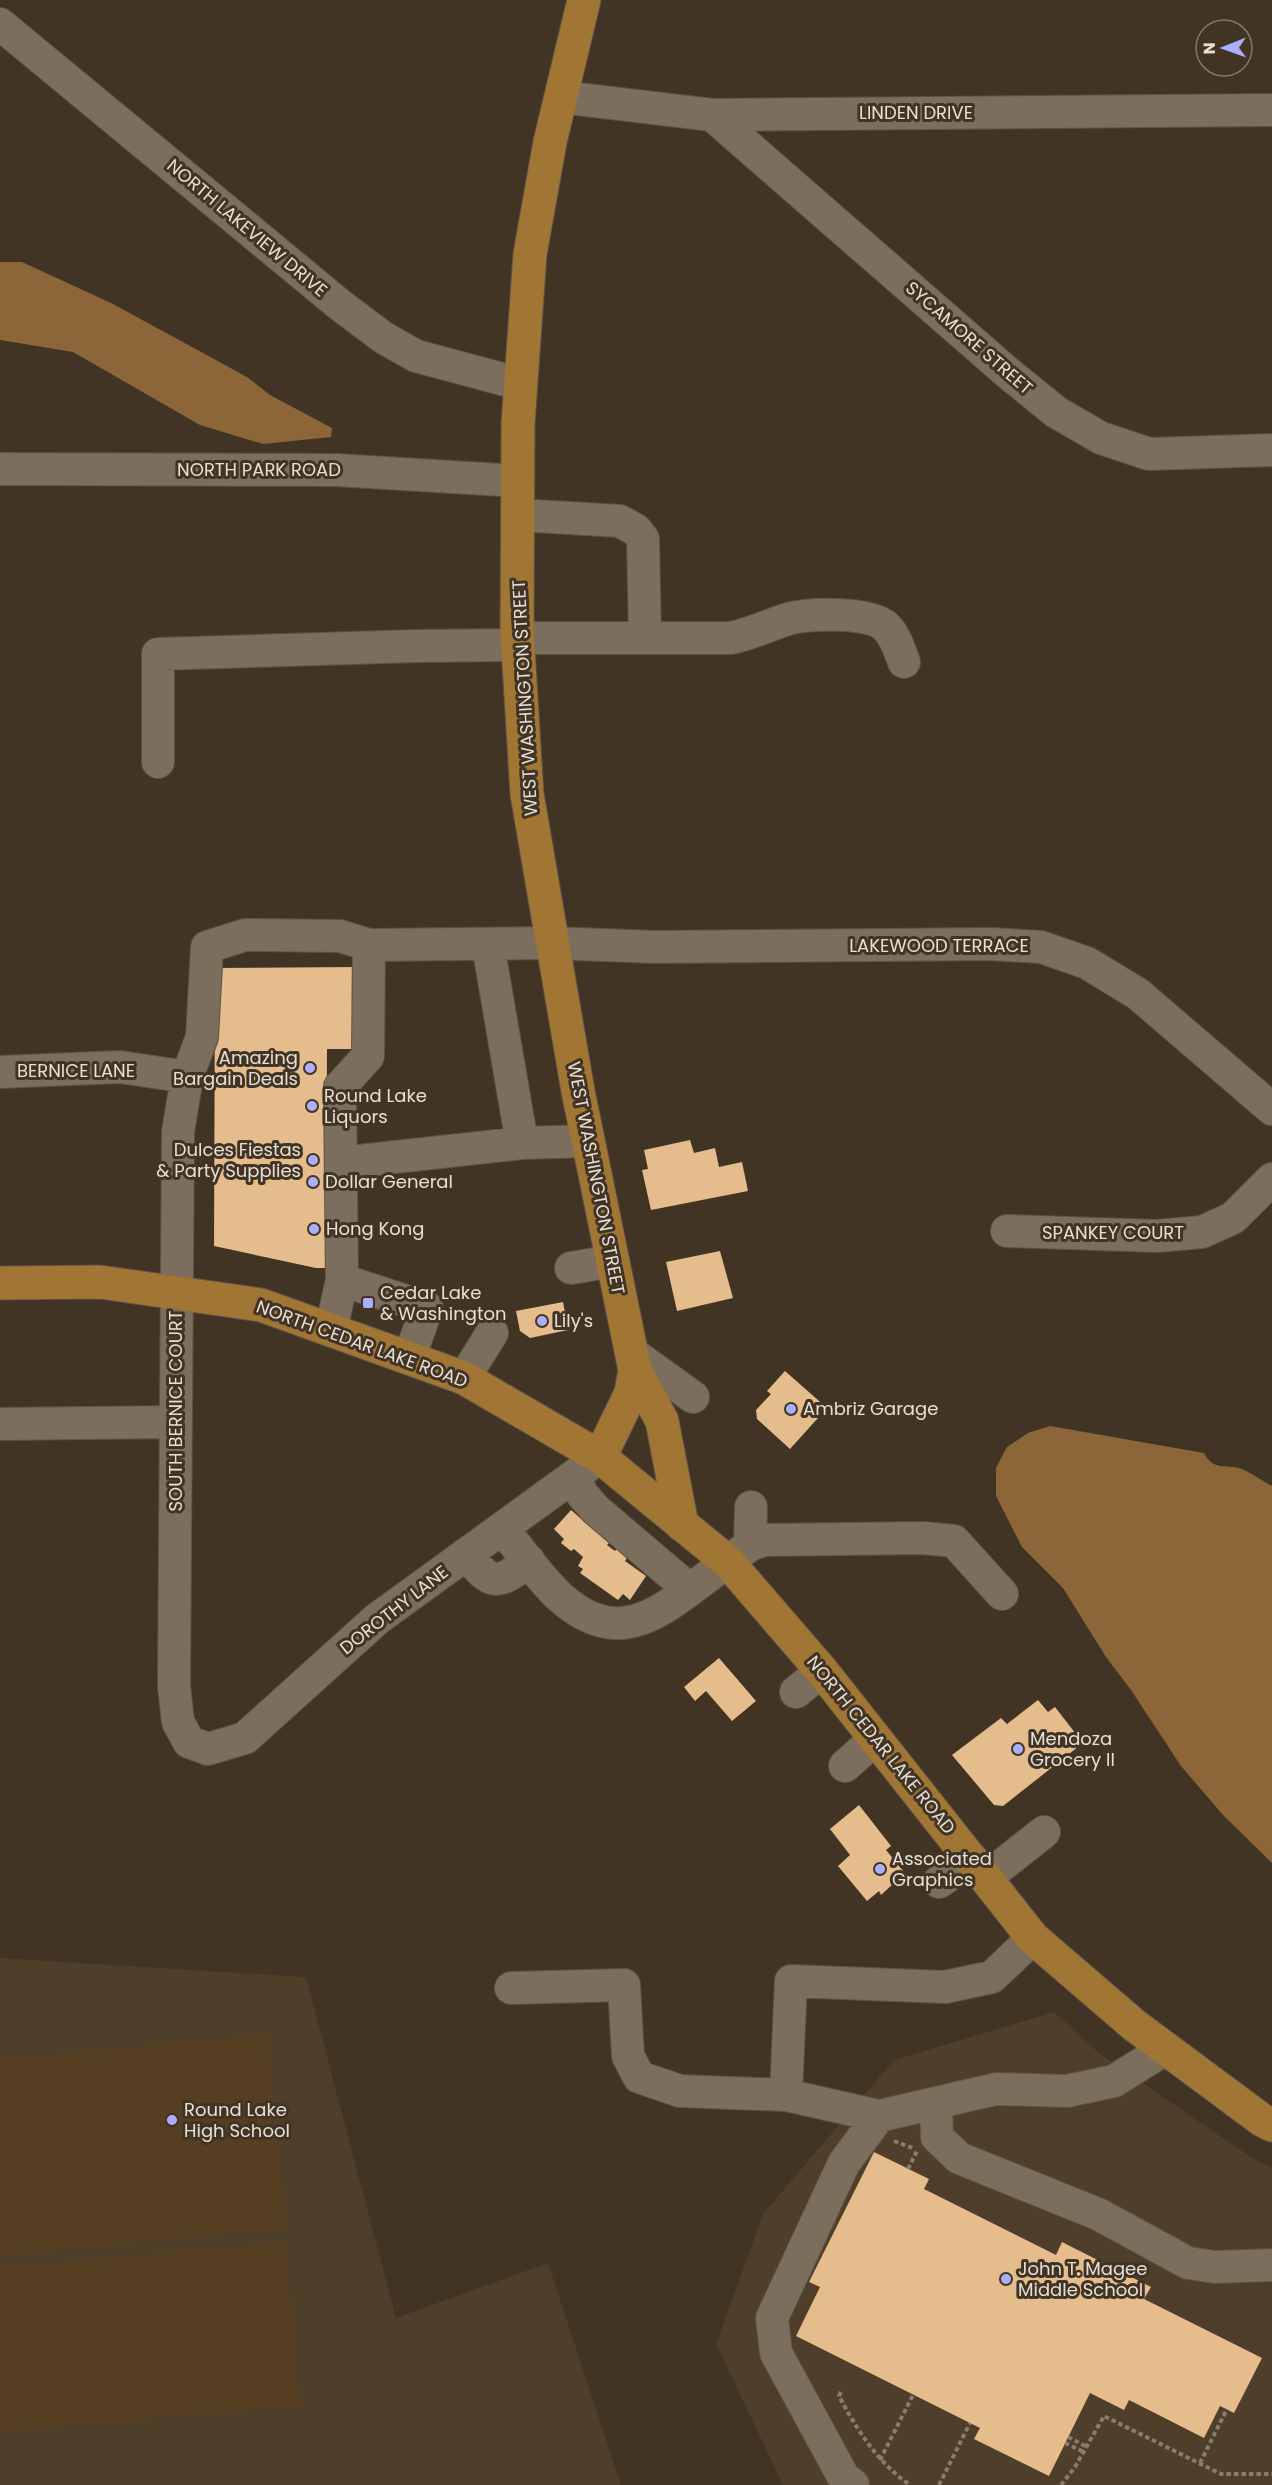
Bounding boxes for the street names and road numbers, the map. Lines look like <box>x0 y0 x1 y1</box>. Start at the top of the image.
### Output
street label: LINDEN DRIVE <box>859 100 973 125</box>
street label: NORTH LAKEVIEW DRIVE <box>162 153 333 302</box>
street label: SYCAMORE STREET <box>900 275 1039 400</box>
street label: NORTH PARK ROAD <box>177 457 341 482</box>
street label: WEST WASHINGTON STREET <box>506 579 543 817</box>
street label: LAKEWOOD TERRACE <box>849 933 1029 958</box>
street label: BERNICE LANE <box>17 1058 135 1083</box>
street label: WEST WASHINGTON STREET <box>562 1059 631 1297</box>
street label: SPANKEY COURT <box>1042 1220 1184 1245</box>
street label: NORTH CEDAR LAKE ROAD <box>253 1294 471 1393</box>
street label: SOUTH BERNICE COURT <box>163 1310 188 1511</box>
street label: DOROTHY LANE <box>334 1559 453 1660</box>
street label: NORTH CEDAR LAKE ROAD <box>801 1650 961 1839</box>

